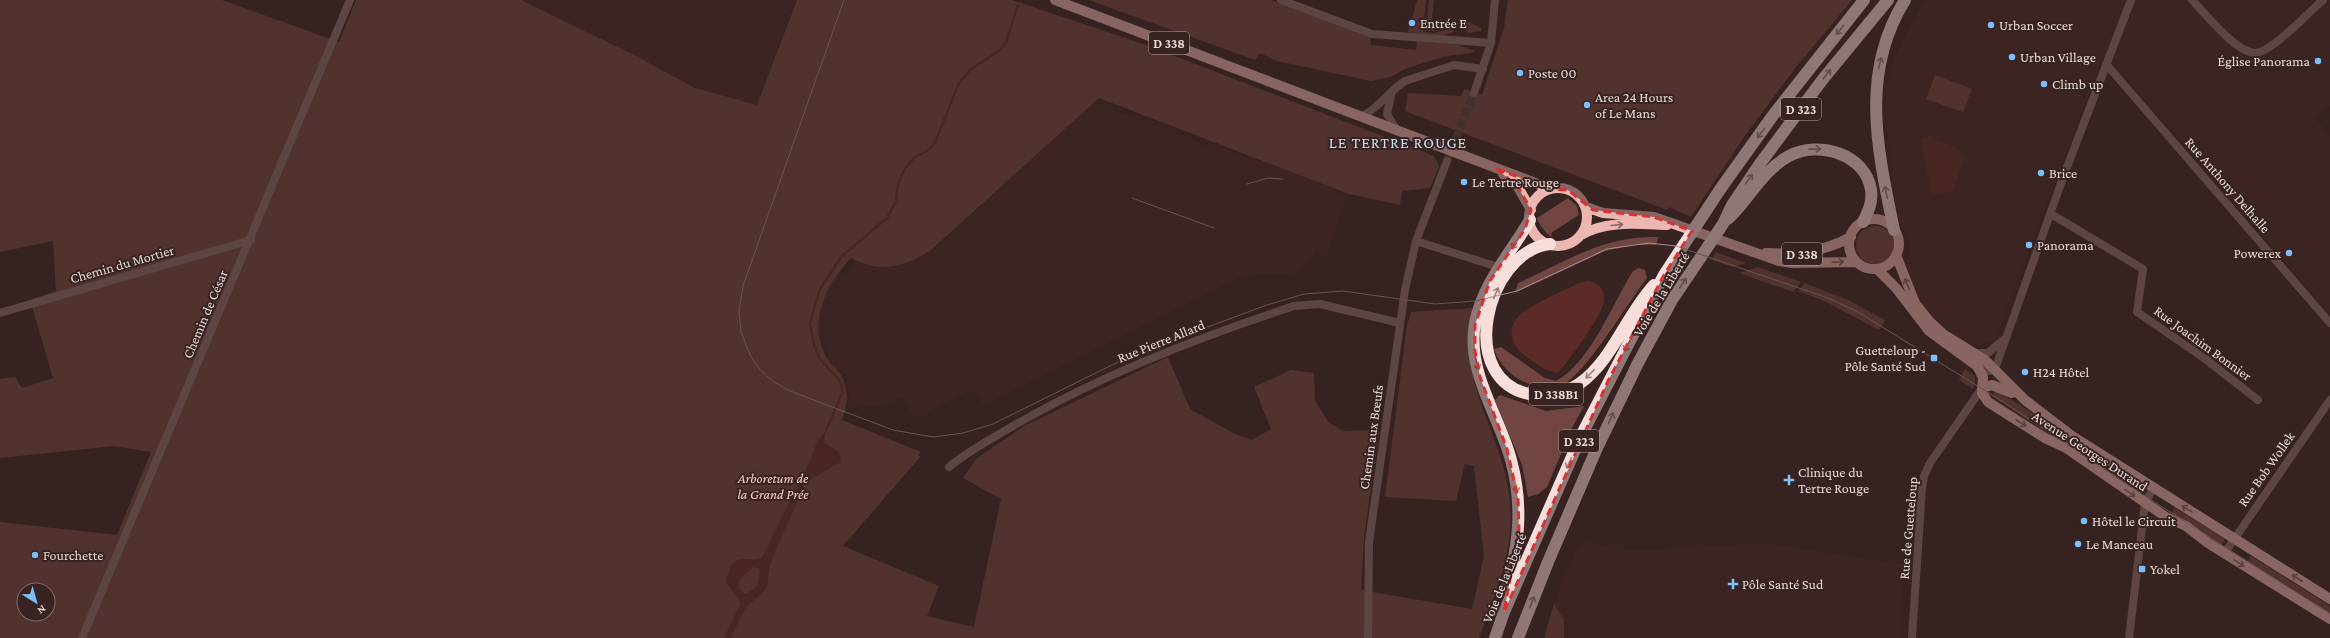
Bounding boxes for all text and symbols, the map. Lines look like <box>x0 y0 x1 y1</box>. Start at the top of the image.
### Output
place label: Entrée E <box>1420 15 1467 31</box>
place label: Urban Soccer <box>1999 17 2073 33</box>
marker: Entrée E <box>1407 18 1417 28</box>
marker: Urban Soccer <box>1986 20 1996 30</box>
one-way arrow <box>1835 25 1844 36</box>
road number: D 338 <box>1149 32 1189 54</box>
place label: Urban Village <box>2020 49 2096 65</box>
marker: Urban Village <box>2007 52 2017 62</box>
place label: Église Panorama <box>2217 53 2311 69</box>
marker: Église Panorama <box>2313 56 2323 66</box>
one-way arrow <box>1877 57 1884 70</box>
place label: Poste 00 <box>1528 65 1576 81</box>
marker: Poste 00 <box>1515 68 1525 78</box>
one-way arrow <box>1823 69 1831 80</box>
place label: Climb up <box>2052 76 2103 92</box>
marker: Climb up <box>2039 79 2049 89</box>
place label: Area 24 Hours of Le Mans <box>1595 89 1673 121</box>
road number: D 323 <box>1781 98 1821 120</box>
marker: Area 24 Hours of Le Mans <box>1582 100 1592 110</box>
one-way arrow <box>1757 128 1765 139</box>
district label: LE TERTRE ROUGE <box>1329 134 1467 151</box>
street label: Rue Anthony Delhalle <box>2182 134 2274 236</box>
one-way arrow <box>1808 145 1821 153</box>
place label: Brice <box>2049 165 2077 181</box>
marker: Brice <box>2036 168 2046 178</box>
one-way arrow <box>1745 173 1753 184</box>
place label: Le Tertre Rouge <box>1472 174 1559 190</box>
marker: Le Tertre Rouge <box>1459 177 1469 187</box>
one-way arrow <box>1882 186 1890 199</box>
one-way arrow <box>1610 221 1623 229</box>
place label: Panorama <box>2037 237 2094 253</box>
one-way arrow <box>1511 238 1519 249</box>
marker: Panorama <box>2024 240 2034 250</box>
street label: Chemin du Mortier <box>68 242 176 286</box>
road number: D 338 <box>1782 243 1822 265</box>
place label: Powerex <box>2234 245 2281 261</box>
marker: Powerex <box>2284 248 2294 258</box>
street label: Voie de la Liberté <box>1630 249 1692 339</box>
one-way arrow <box>1831 258 1844 265</box>
street label: Chemin de César <box>179 267 231 361</box>
one-way arrow <box>1679 277 1687 289</box>
one-way arrow <box>1902 279 1910 291</box>
one-way arrow <box>1493 287 1500 299</box>
street label: Rue Joachim Bonnier <box>2151 302 2255 384</box>
street label: Rue Pierre Allard <box>1115 316 1208 366</box>
one-way arrow <box>1622 340 1630 352</box>
place label: Guetteloup - Pôle Santé Sud <box>1845 342 1927 374</box>
marker: Guetteloup - Pôle Santé Sud <box>1929 353 1939 363</box>
one-way arrow <box>1473 357 1481 370</box>
place label: H24 Hôtel <box>2033 364 2089 380</box>
marker: H24 Hôtel <box>2020 367 2030 377</box>
one-way arrow <box>1585 369 1595 379</box>
road number: D 338B1 <box>1529 383 1583 405</box>
street label: Chemin aux Bœufs <box>1356 384 1386 490</box>
street label: Avenue Georges Durand <box>2029 408 2151 495</box>
one-way arrow <box>1608 412 1615 424</box>
one-way arrow <box>2015 419 2026 427</box>
street label: Rue Bob Wollek <box>2234 428 2298 509</box>
road number: D 323 <box>1559 430 1599 452</box>
one-way arrow <box>1565 456 1572 468</box>
place label: Clinique du Tertre Rouge <box>1798 464 1869 496</box>
park label: Arboretum de la Grand Prée <box>737 470 809 502</box>
marker: Clinique du Tertre Rouge <box>1783 474 1795 486</box>
street label: Rue de Guetteloup <box>1896 476 1920 580</box>
one-way arrow <box>1512 480 1520 493</box>
one-way arrow <box>2125 489 2136 497</box>
one-way arrow <box>2182 504 2193 513</box>
place label: Hôtel le Circuit <box>2092 513 2176 529</box>
marker: Hôtel le Circuit <box>2079 516 2089 526</box>
street label: Voie de la Liberté <box>1479 531 1529 625</box>
place label: Le Manceau <box>2086 536 2154 552</box>
marker: Le Manceau <box>2073 539 2083 549</box>
place label: Fourchette <box>43 547 103 563</box>
marker: Fourchette <box>30 550 40 560</box>
one-way arrow <box>2233 559 2244 567</box>
place label: Yokel <box>2150 561 2180 577</box>
marker: Yokel <box>2137 564 2147 574</box>
one-way arrow <box>2291 574 2303 582</box>
place label: Pôle Santé Sud <box>1742 576 1824 592</box>
marker: Pôle Santé Sud <box>1727 578 1739 590</box>
north arrow <box>16 582 56 622</box>
one-way arrow <box>1529 596 1537 608</box>
text: N <box>35 603 49 617</box>

